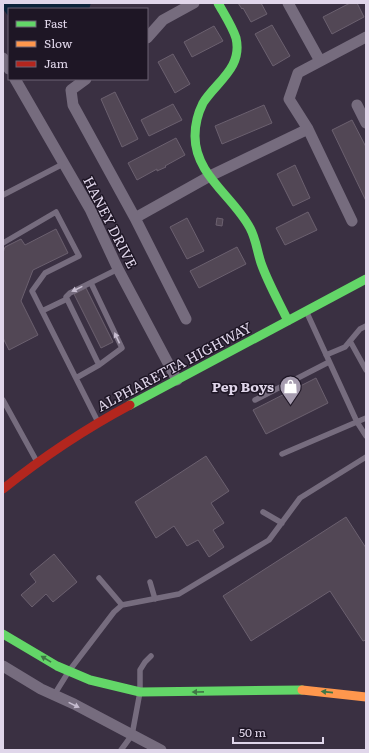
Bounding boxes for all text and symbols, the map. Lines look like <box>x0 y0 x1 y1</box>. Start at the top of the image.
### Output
legend <box>8 8 148 80</box>
text: Fast <box>44 14 68 32</box>
text: Slow <box>44 34 73 52</box>
text: Jam <box>44 54 69 72</box>
street label: HANEY DRIVE <box>79 172 143 272</box>
one-way arrow <box>71 286 82 292</box>
street label: ALPHARETTA HIGHWAY <box>93 317 255 415</box>
one-way arrow <box>114 333 120 344</box>
shop icon: Pep Boys <box>277 373 303 406</box>
place label: Pep Boys <box>212 376 274 396</box>
one-way arrow <box>40 656 52 663</box>
one-way arrow <box>191 689 204 695</box>
one-way arrow <box>321 689 333 696</box>
one-way arrow <box>68 702 80 708</box>
scale bar <box>233 719 323 745</box>
text: 50 m <box>239 723 266 741</box>

